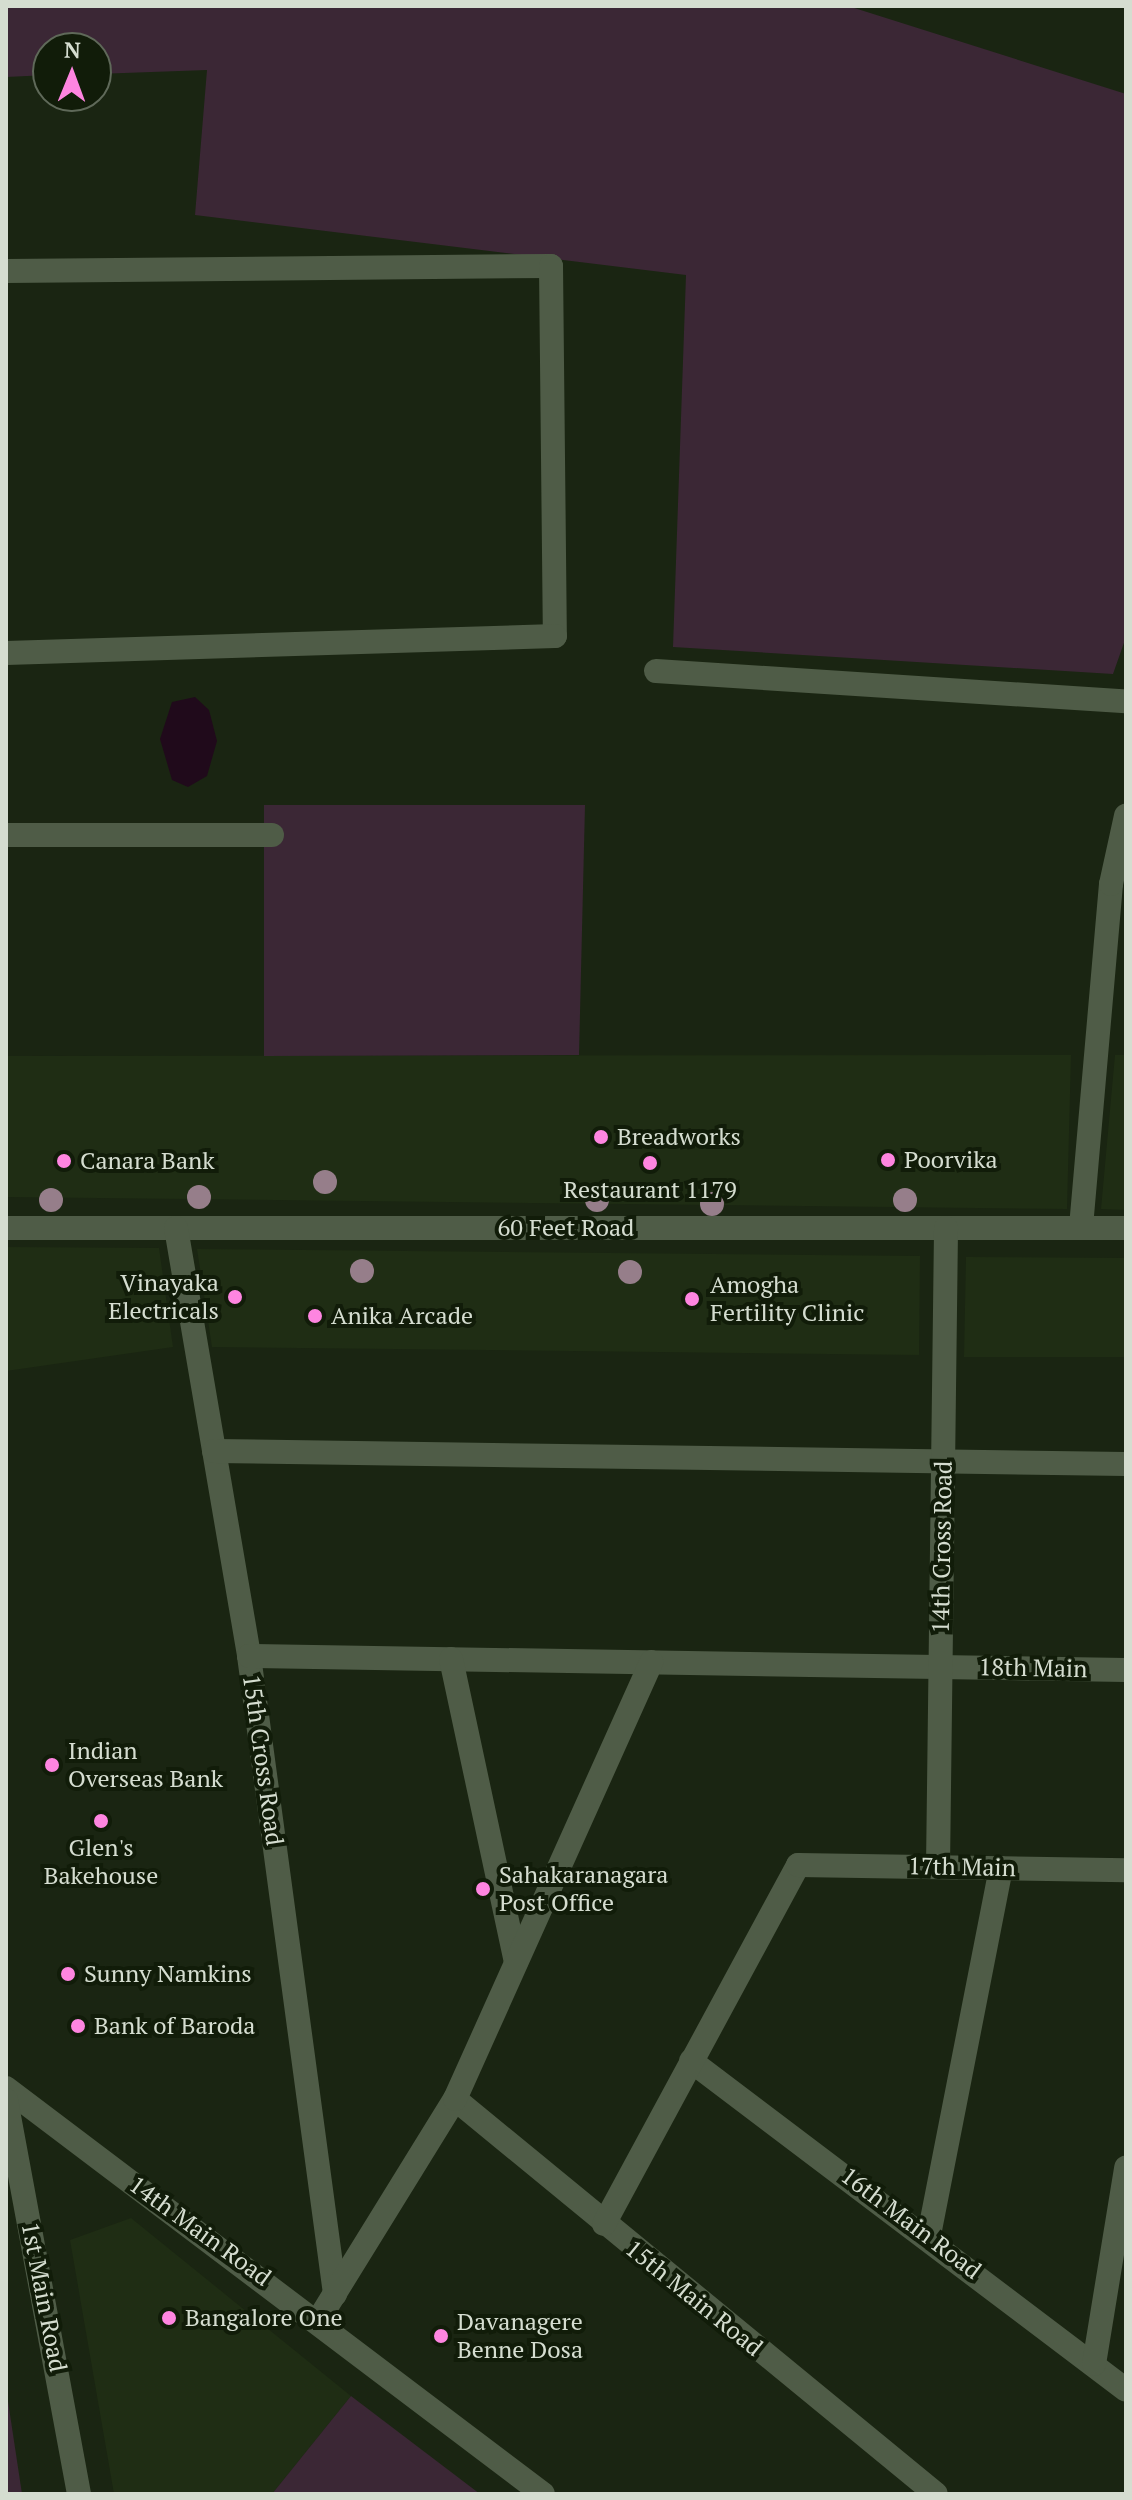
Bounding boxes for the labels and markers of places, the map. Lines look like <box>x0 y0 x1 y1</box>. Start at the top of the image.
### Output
place label: Breadworks <box>617 1123 741 1151</box>
marker: Breadworks <box>592 1128 610 1146</box>
place label: Poorvika <box>904 1146 998 1174</box>
place label: Canara Bank <box>80 1147 215 1175</box>
marker: Poorvika <box>879 1151 897 1169</box>
marker: Canara Bank <box>55 1152 73 1170</box>
marker: Restaurant 1179 <box>641 1154 659 1172</box>
place label: Restaurant 1179 <box>563 1176 737 1204</box>
place label: Vinayaka Electricals <box>108 1269 219 1325</box>
place label: Amogha Fertility Clinic <box>710 1271 864 1327</box>
marker: Vinayaka Electricals <box>226 1288 244 1306</box>
marker: Amogha Fertility Clinic <box>681 1288 703 1310</box>
place label: Anika Arcade <box>331 1302 474 1330</box>
marker: Anika Arcade <box>306 1307 324 1325</box>
place label: Indian Overseas Bank <box>68 1737 223 1793</box>
marker: Indian Overseas Bank <box>43 1756 61 1774</box>
marker: Glen's Bakehouse <box>92 1812 110 1830</box>
place label: Glen's Bakehouse <box>44 1834 158 1890</box>
place label: Sahakaranagara Post Office <box>499 1861 668 1917</box>
marker: Sahakaranagara Post Office <box>474 1880 492 1898</box>
place label: Sunny Namkins <box>84 1960 252 1988</box>
marker: Sunny Namkins <box>59 1965 77 1983</box>
place label: Bank of Baroda <box>94 2012 255 2040</box>
marker: Bank of Baroda <box>69 2017 87 2035</box>
place label: Bangalore One <box>185 2304 343 2332</box>
place label: Davanagere Benne Dosa <box>457 2308 583 2364</box>
marker: Bangalore One <box>160 2309 178 2327</box>
marker: Davanagere Benne Dosa <box>432 2327 450 2345</box>

